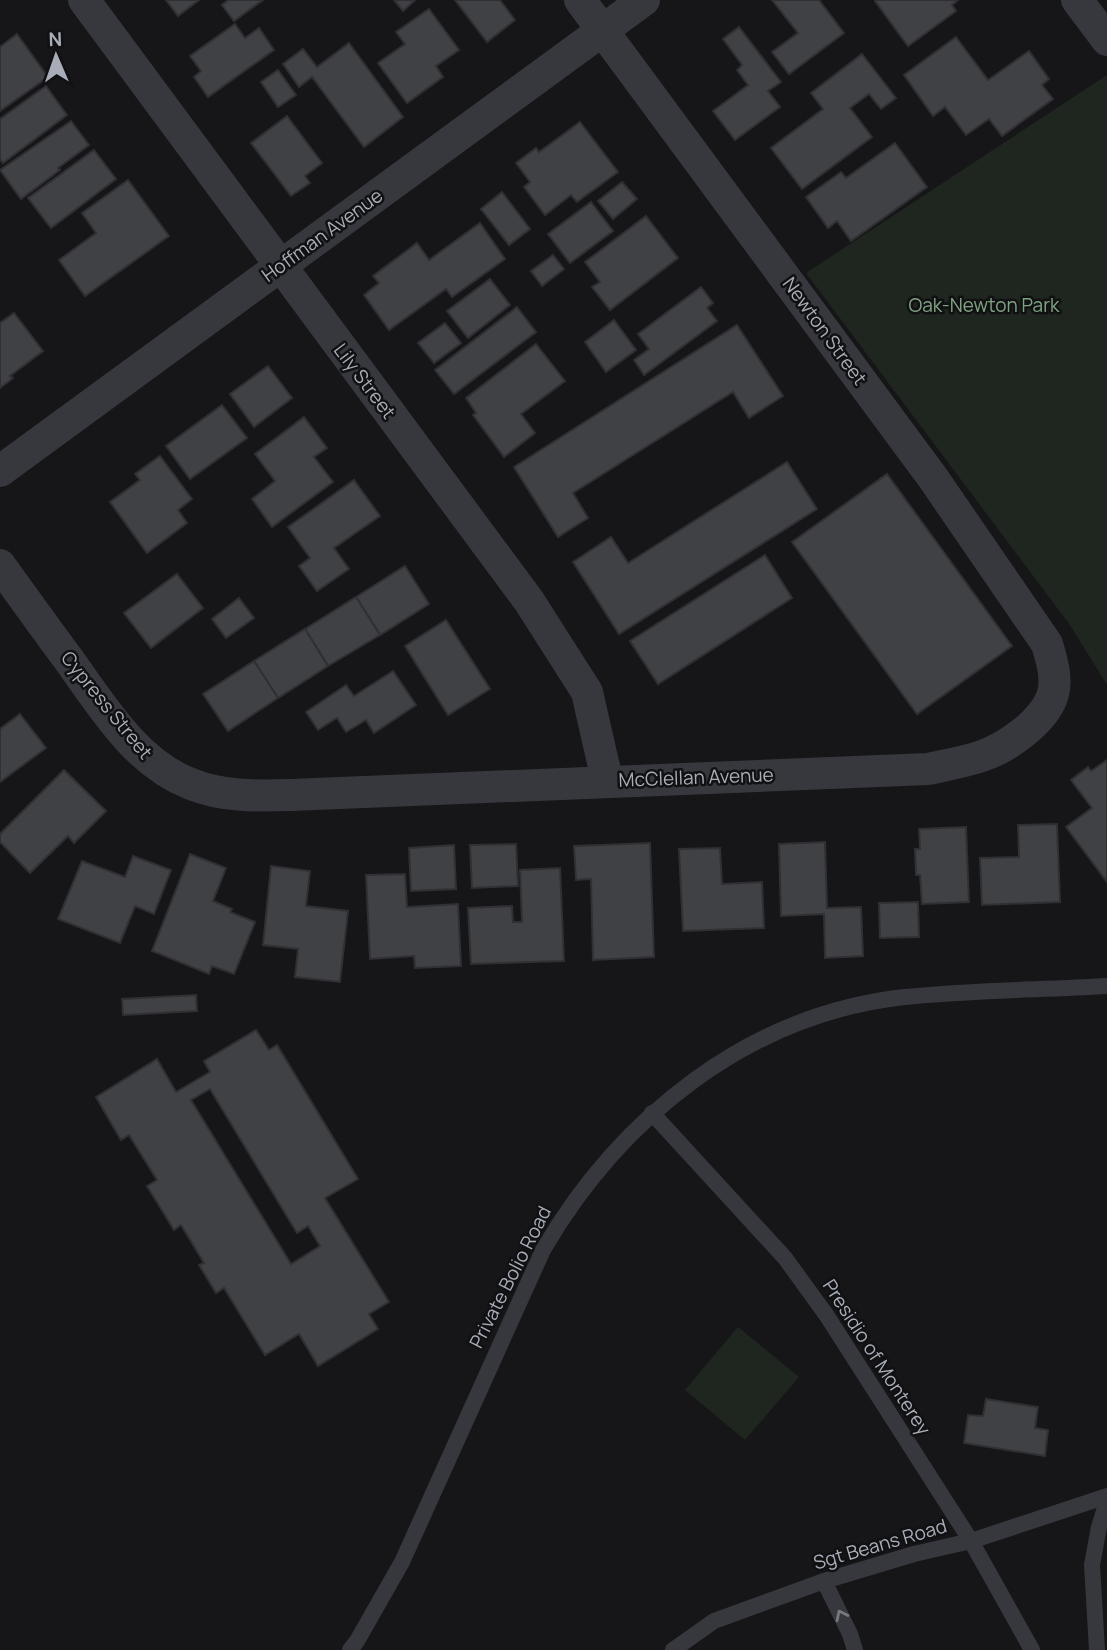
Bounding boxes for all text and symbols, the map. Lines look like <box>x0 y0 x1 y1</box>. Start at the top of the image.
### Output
north arrow <box>21 21 91 91</box>
text: N <box>48 26 63 52</box>
street label: Hoffman Avenue <box>256 182 388 288</box>
street label: Newton Street <box>777 272 873 390</box>
park label: Oak-Newton Park <box>909 292 1060 318</box>
street label: Lily Street <box>328 338 402 424</box>
street label: Cypress Street <box>55 645 159 765</box>
street label: McClellan Avenue <box>618 761 774 793</box>
street label: Private Bolio Road <box>463 1201 557 1353</box>
street label: Presidio of Monterey <box>817 1274 937 1440</box>
street label: Sgt Beans Road <box>810 1513 950 1575</box>
one-way arrow <box>835 1610 849 1622</box>

